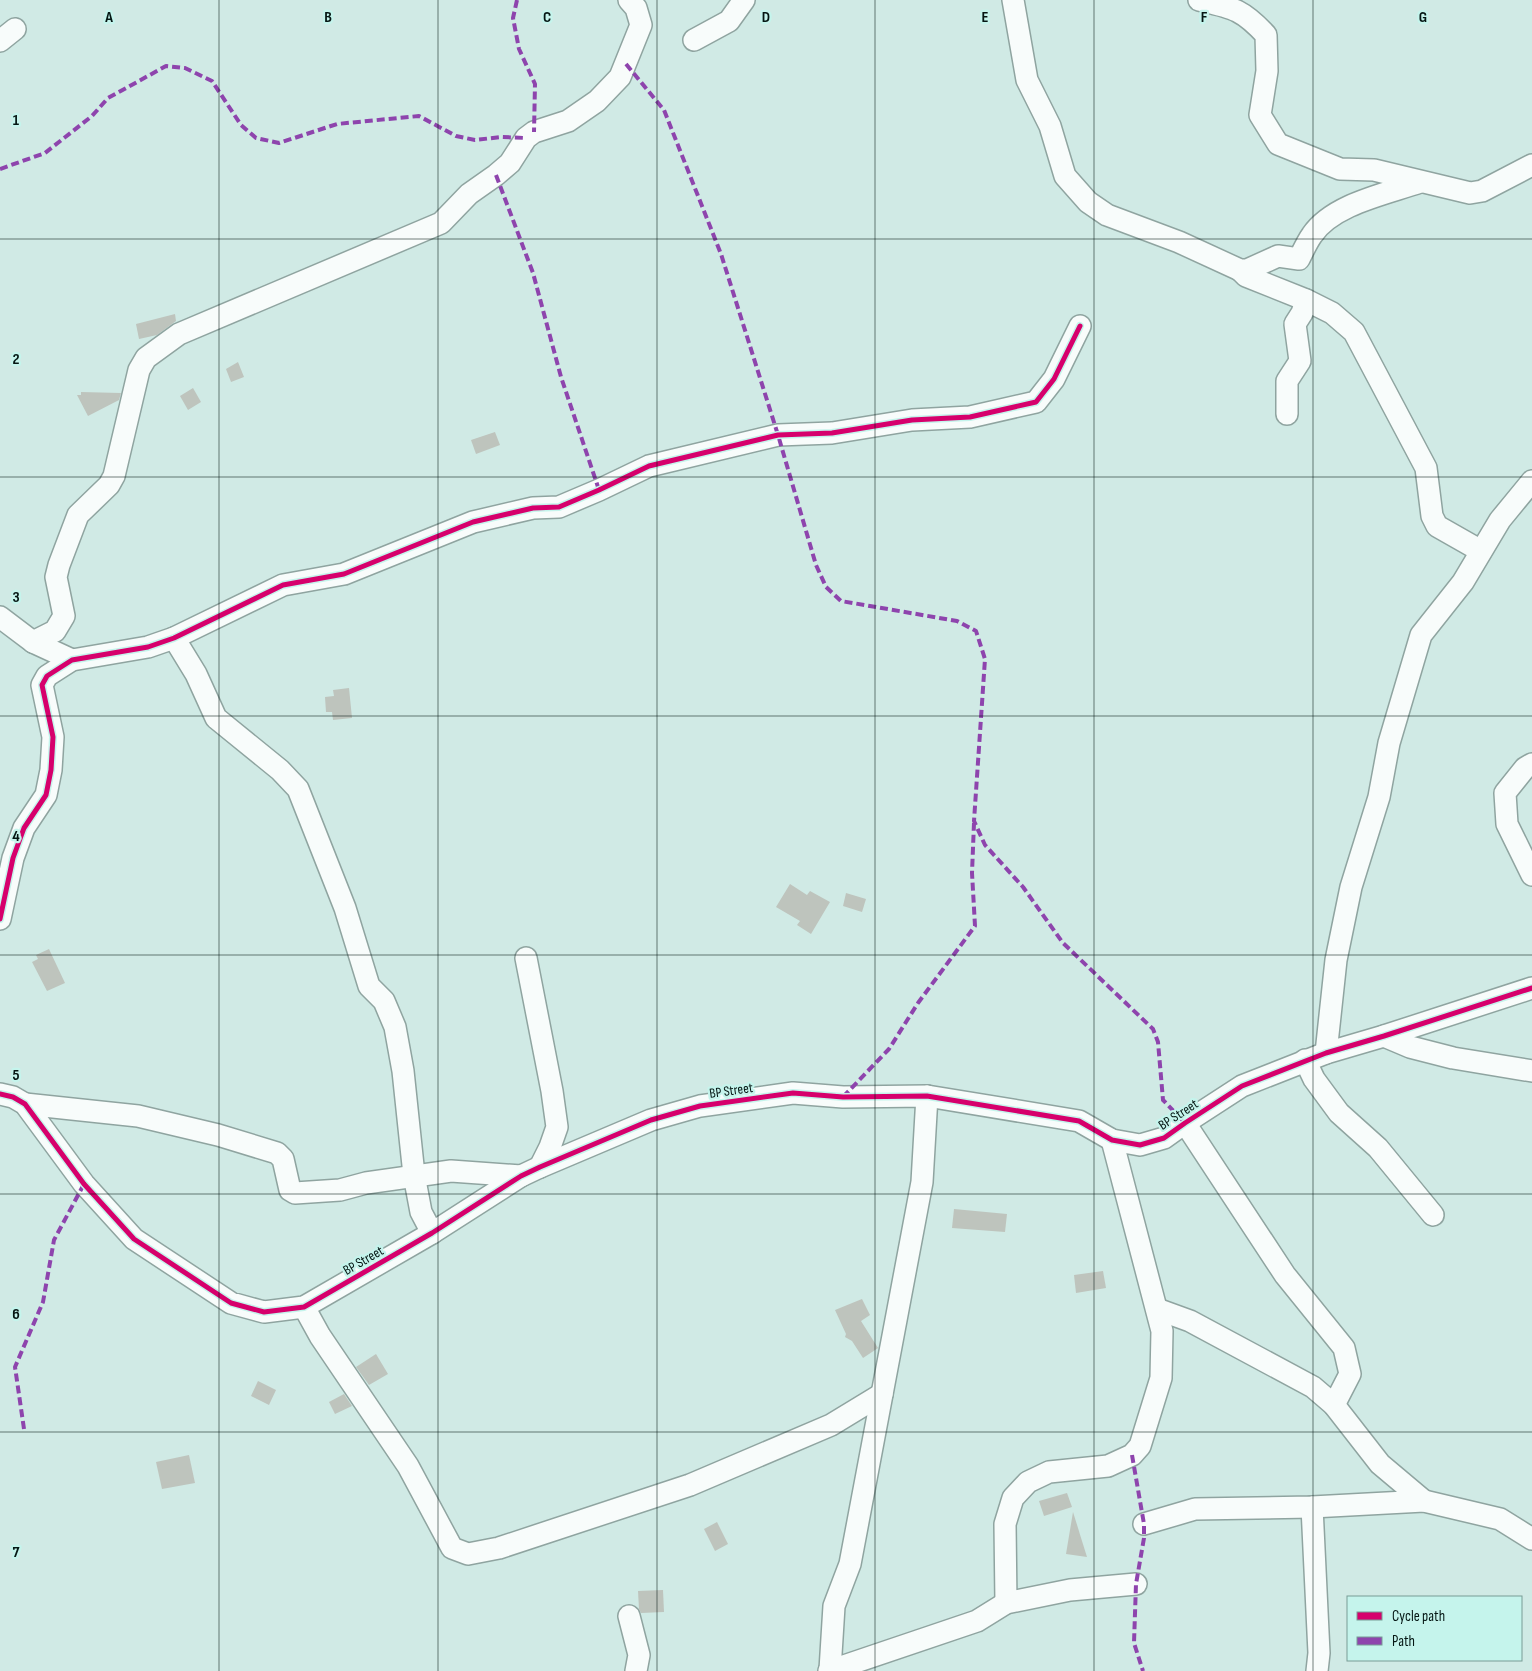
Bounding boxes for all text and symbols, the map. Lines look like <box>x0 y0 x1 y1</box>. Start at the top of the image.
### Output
text: A <box>104 8 113 27</box>
text: B <box>324 8 332 27</box>
text: C <box>543 8 551 27</box>
text: D <box>762 8 770 27</box>
text: E <box>982 8 989 27</box>
text: F <box>1201 8 1208 27</box>
text: G <box>1419 8 1427 27</box>
text: 1 <box>13 111 20 130</box>
text: 2 <box>12 350 20 369</box>
text: 3 <box>12 588 20 607</box>
text: 4 <box>12 827 20 846</box>
text: 5 <box>12 1066 20 1085</box>
street label: BP Street <box>708 1079 754 1102</box>
street label: BP Street <box>1155 1095 1201 1134</box>
street label: BP Street <box>340 1242 387 1279</box>
text: 6 <box>12 1305 20 1324</box>
text: 7 <box>13 1543 20 1562</box>
legend <box>1347 1596 1522 1661</box>
text: Cycle path <box>1392 1607 1445 1626</box>
text: Path <box>1392 1632 1415 1651</box>

